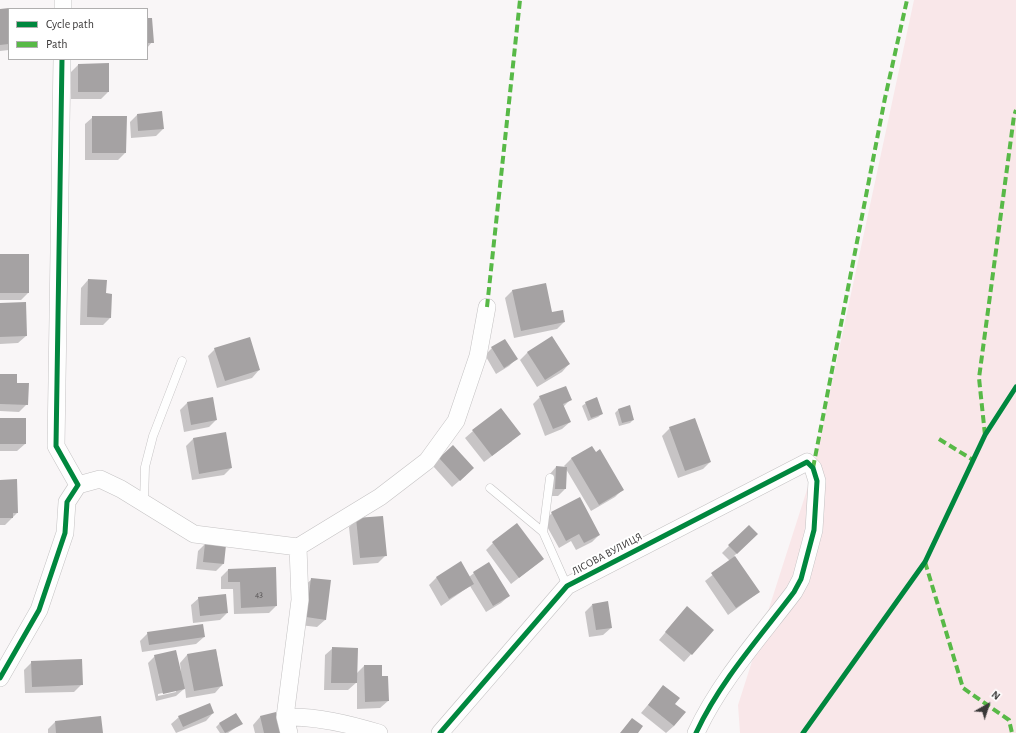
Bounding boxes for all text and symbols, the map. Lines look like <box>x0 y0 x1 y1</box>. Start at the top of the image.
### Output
legend <box>8 8 148 60</box>
text: Cycle path <box>46 18 94 30</box>
text: Path <box>46 38 68 50</box>
street label: ЛІСОВА ВУЛИЦЯ <box>569 530 645 578</box>
house number: 43 <box>255 589 263 599</box>
north arrow <box>968 685 1008 725</box>
text: N <box>989 689 1002 702</box>

